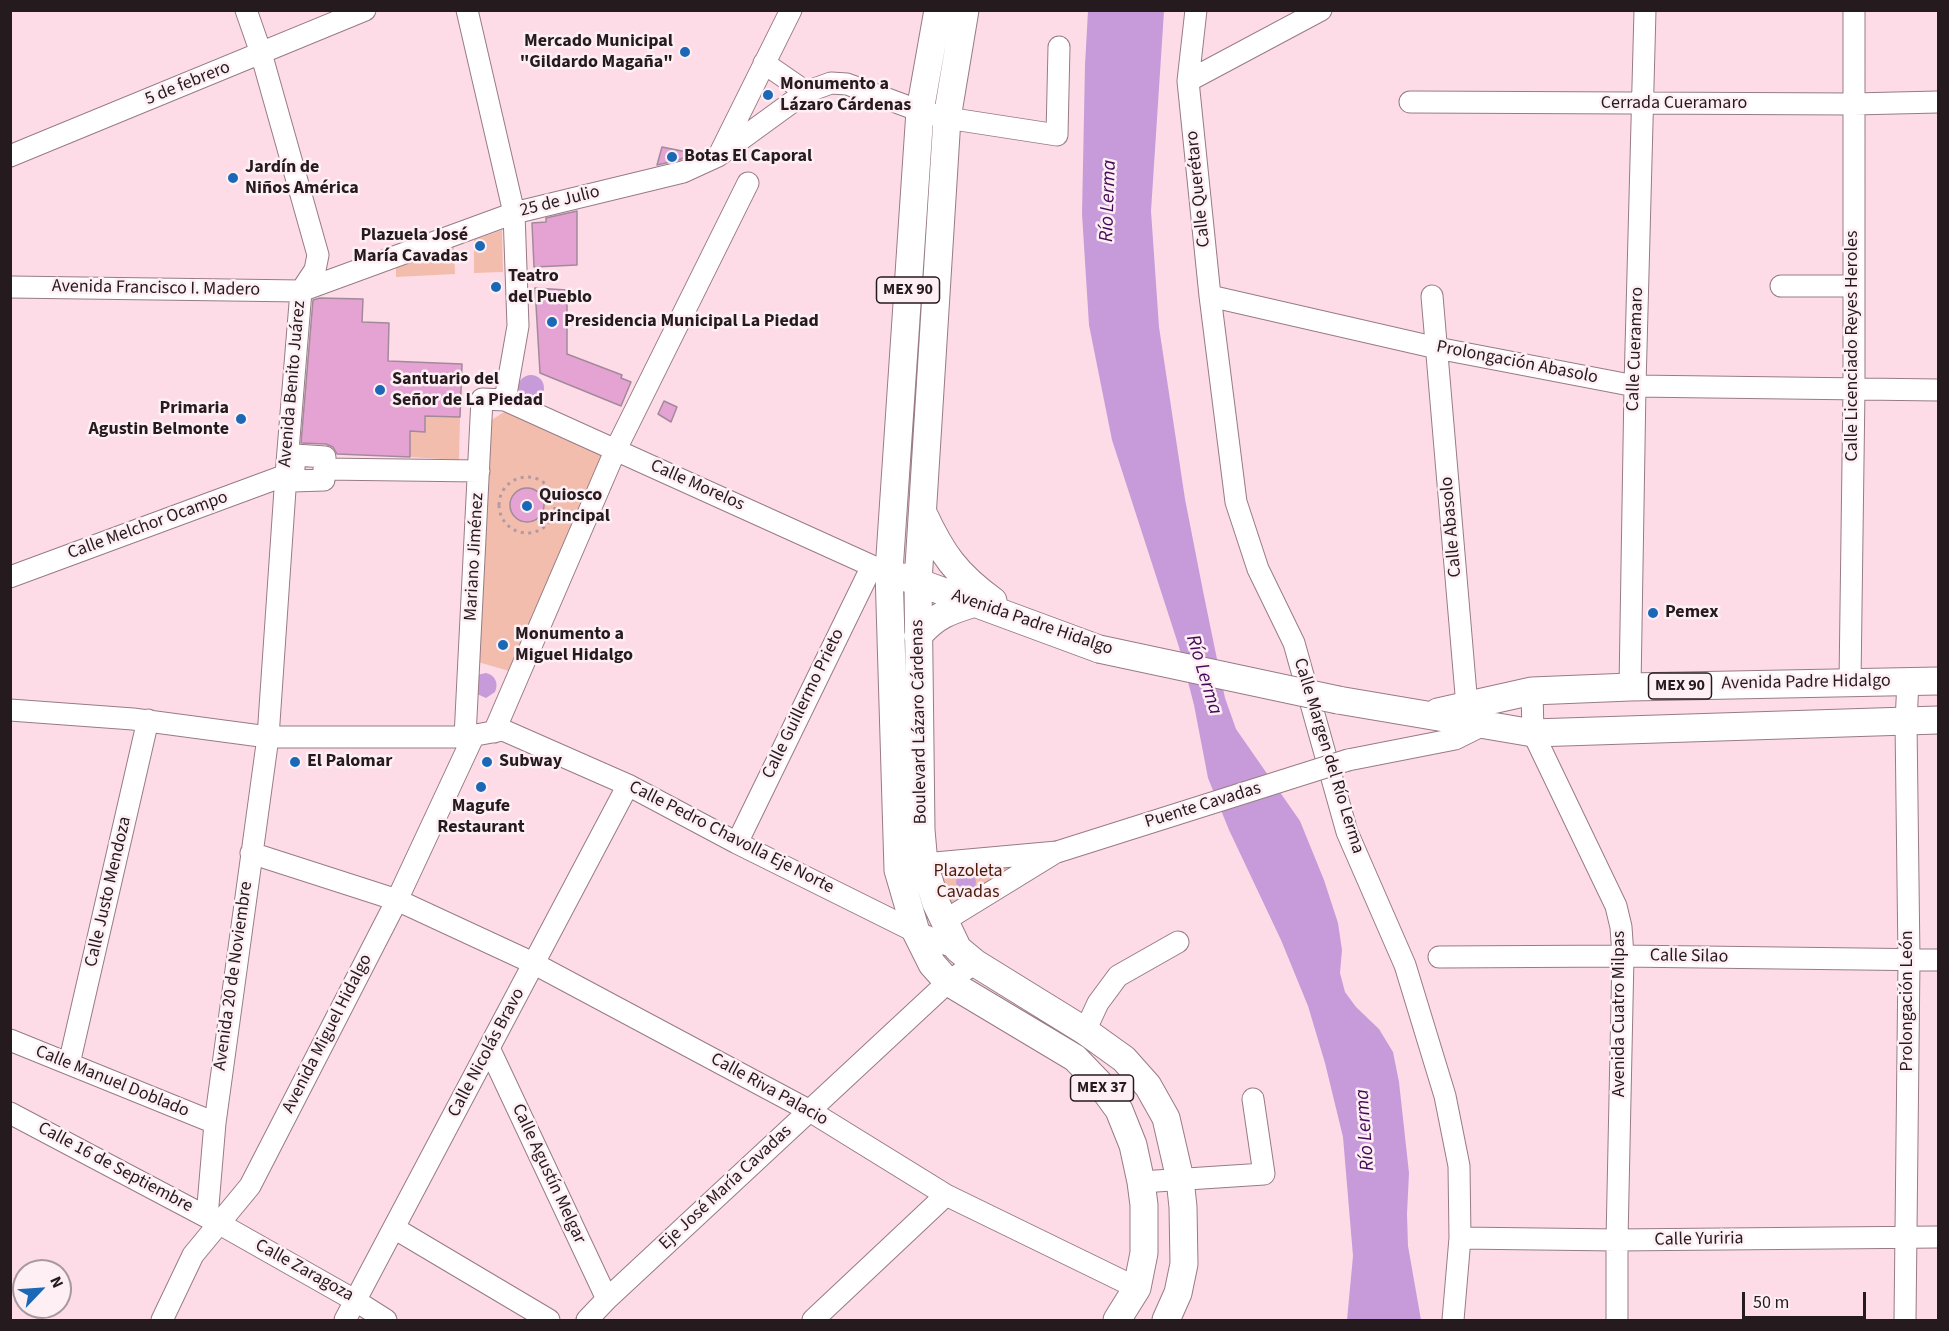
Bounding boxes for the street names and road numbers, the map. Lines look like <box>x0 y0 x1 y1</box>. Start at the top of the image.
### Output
street label: 5 de febrero <box>142 57 234 111</box>
street label: Cerrada Cueramaro <box>1601 93 1747 115</box>
street label: Calle Querétaro <box>1182 130 1216 248</box>
street label: 25 de Julio <box>518 182 602 222</box>
street label: Calle Licenciado Reyes Heroles <box>1842 231 1864 461</box>
street label: Avenida Francisco I. Madero <box>52 276 260 302</box>
road number: MEX 90 <box>876 277 940 303</box>
street label: Calle Cueramaro <box>1623 286 1649 412</box>
street label: Avenida Benito Juárez <box>275 300 311 468</box>
street label: Prolongación Abasolo <box>1434 337 1600 389</box>
street label: Calle Morelos <box>647 456 747 516</box>
street label: Calle Abasolo <box>1437 476 1467 578</box>
street label: Calle Melchor Ocampo <box>65 487 231 565</box>
street label: Mariano Jiménez <box>461 492 489 622</box>
street label: Avenida Padre Hidalgo <box>948 585 1116 661</box>
street label: Boulevard Lázaro Cárdenas <box>907 619 933 825</box>
street label: Calle Guillermo Prieto <box>758 625 850 783</box>
street label: Calle Margen del Río Lerma <box>1288 656 1368 856</box>
street label: Avenida Padre Hidalgo <box>1721 671 1891 695</box>
road number: MEX 90 <box>1648 673 1712 699</box>
street label: Calle Pedro Chavolla Eje Norte <box>625 777 837 899</box>
street label: Puente Cavadas <box>1142 778 1264 834</box>
street label: Calle Justo Mendoza <box>81 815 137 969</box>
street label: Avenida 20 de Noviembre <box>210 880 258 1072</box>
street label: Avenida Cuatro Milpas <box>1609 931 1631 1097</box>
street label: Prolongación León <box>1897 931 1919 1071</box>
street label: Calle Silao <box>1650 946 1728 968</box>
street label: Avenida Miguel Hidalgo <box>278 951 378 1117</box>
street label: Calle Nicolás Bravo <box>444 985 530 1121</box>
street label: Calle Manuel Doblado <box>32 1041 192 1123</box>
street label: Calle Riva Palacio <box>706 1049 832 1131</box>
road number: MEX 37 <box>1070 1075 1134 1101</box>
street label: Calle Agustín Melgar <box>506 1101 590 1247</box>
street label: Calle 16 de Septiembre <box>34 1118 196 1218</box>
street label: Eje José María Cavadas <box>655 1121 797 1255</box>
street label: Calle Yuriria <box>1654 1228 1744 1252</box>
street label: Calle Zaragoza <box>251 1235 357 1307</box>

